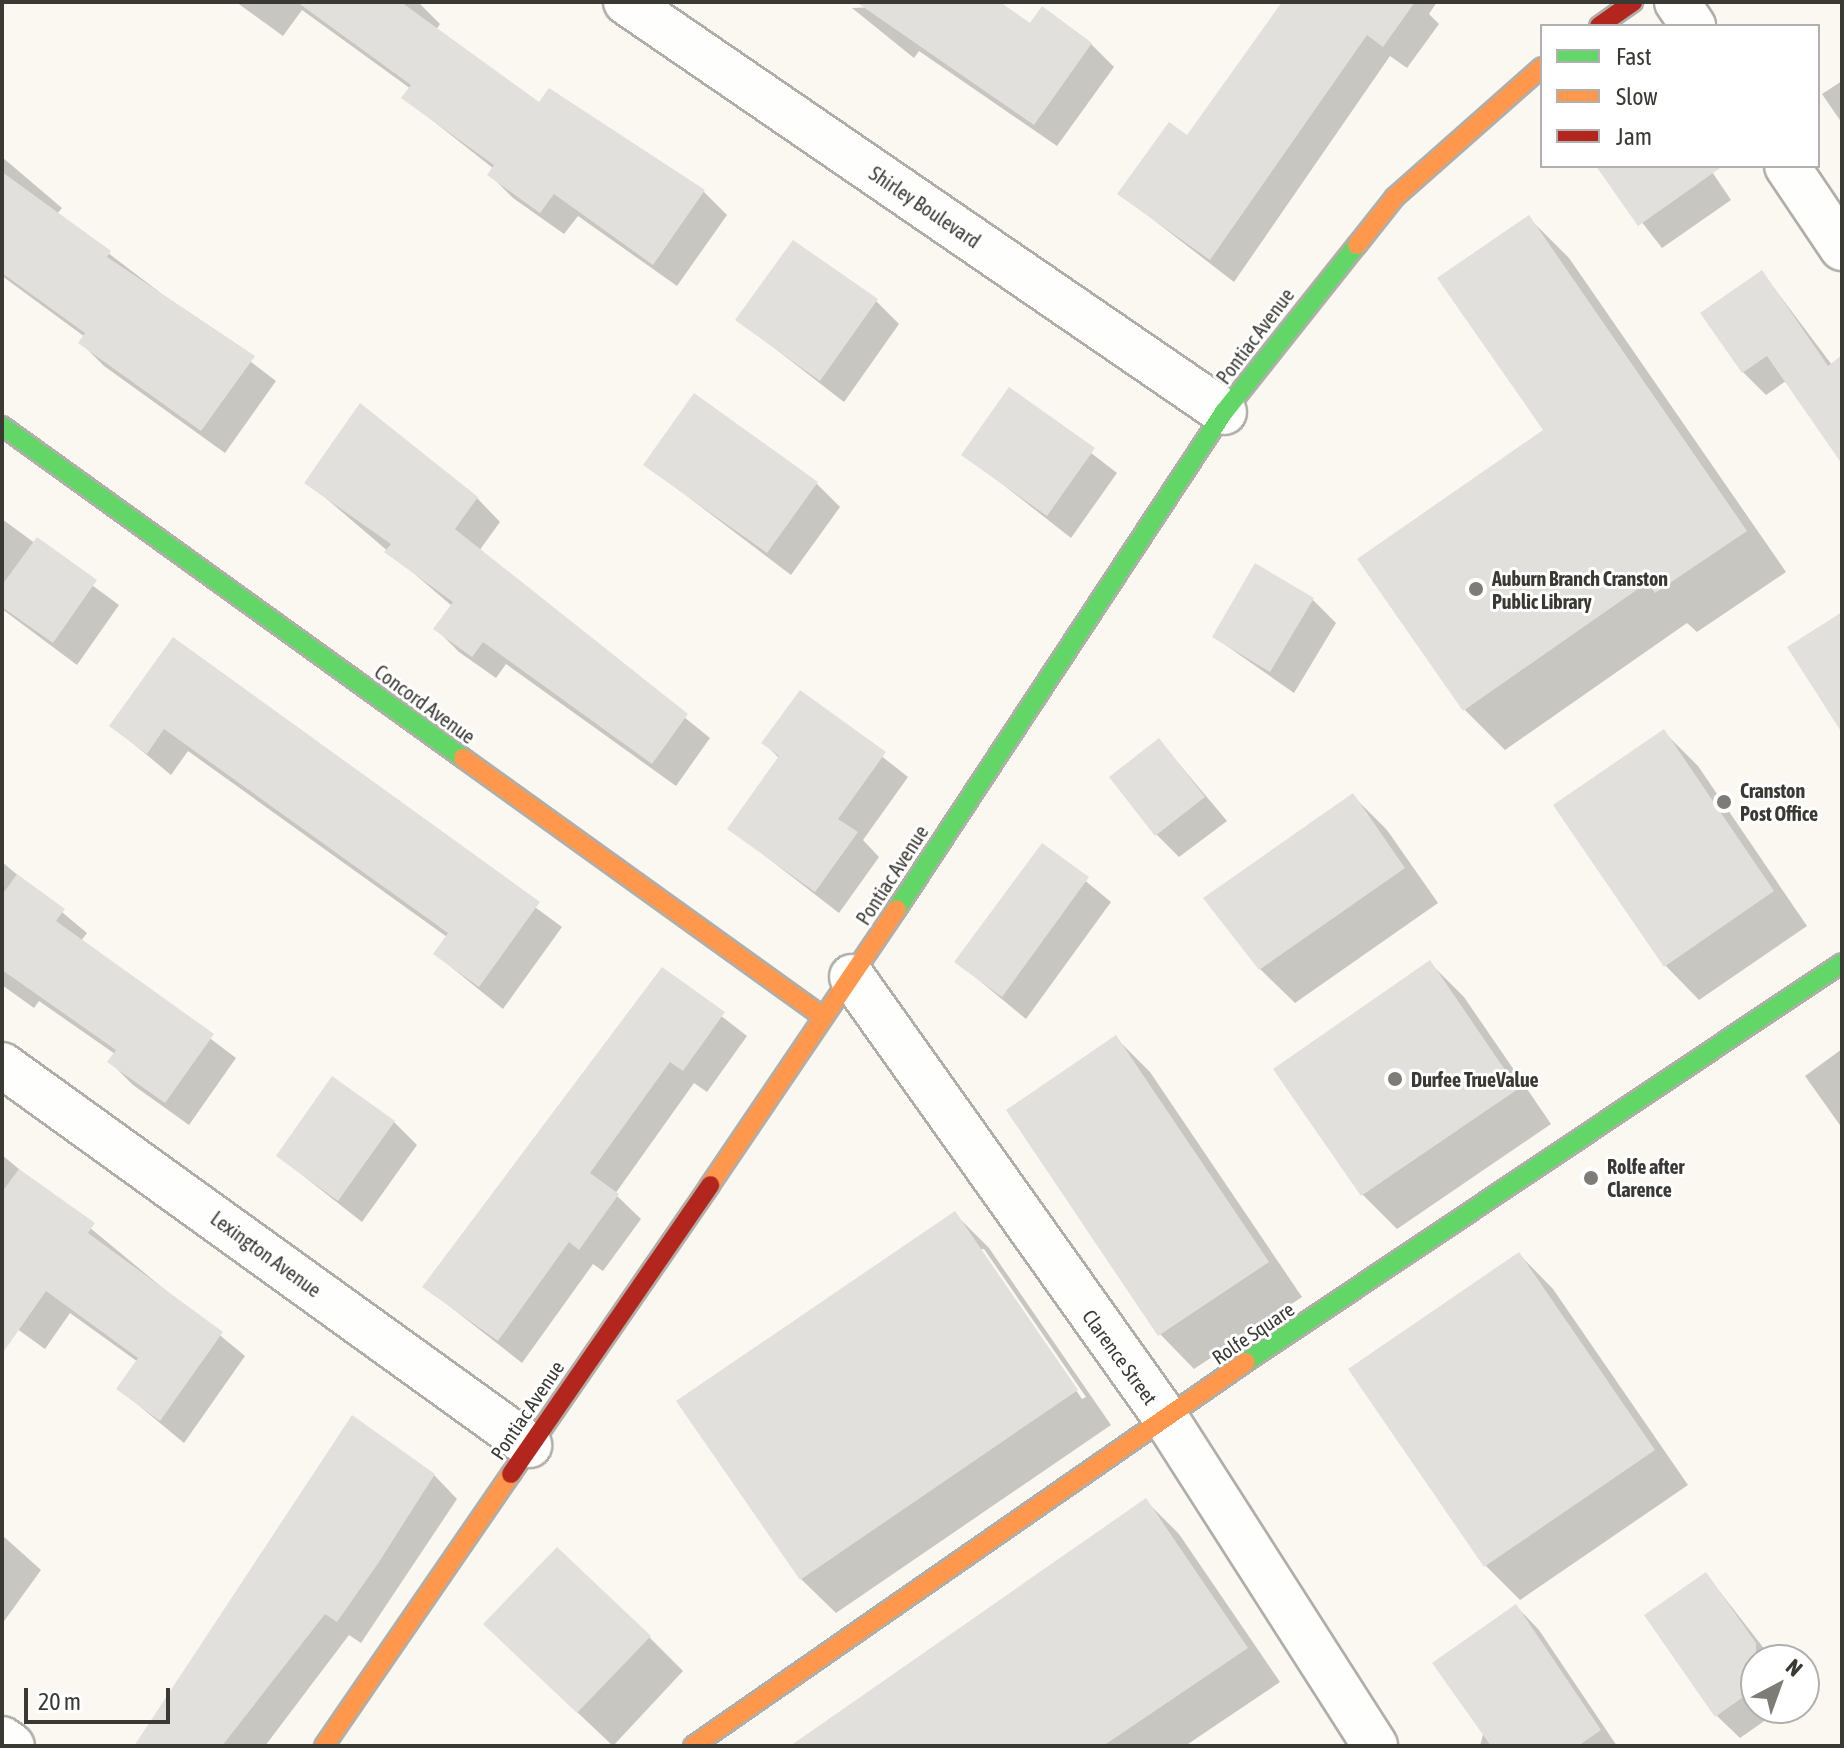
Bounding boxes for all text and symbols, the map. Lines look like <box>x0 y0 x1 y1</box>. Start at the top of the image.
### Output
legend <box>1540 24 1820 168</box>
text: Fast <box>1616 43 1652 70</box>
text: Slow <box>1616 83 1658 110</box>
text: Jam <box>1616 123 1652 150</box>
street label: Shirley Boulevard <box>865 161 985 253</box>
street label: Pontiac Avenue <box>1211 283 1299 389</box>
place label: Auburn Branch Cranston Public Library <box>1492 566 1668 613</box>
marker: Auburn Branch Cranston Public Library <box>1467 580 1485 598</box>
street label: Concord Avenue <box>370 660 480 748</box>
place label: Cranston Post Office <box>1740 778 1818 825</box>
marker: Cranston Post Office <box>1715 793 1733 811</box>
street label: Pontiac Avenue <box>851 821 933 929</box>
place label: Durfee TrueValue <box>1411 1067 1539 1091</box>
marker: Durfee TrueValue <box>1386 1070 1404 1088</box>
place label: Rolfe after Clarence <box>1607 1154 1684 1201</box>
marker: Rolfe after Clarence <box>1582 1169 1600 1187</box>
street label: Lexington Avenue <box>206 1206 326 1302</box>
street label: Rolfe Square <box>1207 1297 1299 1369</box>
street label: Clarence Street <box>1078 1305 1162 1409</box>
street label: Pontiac Avenue <box>485 1356 569 1464</box>
north arrow <box>1740 1644 1820 1724</box>
text: N <box>1781 1653 1808 1681</box>
scale bar <box>28 1672 174 1722</box>
text: 20 m <box>38 1688 81 1715</box>

